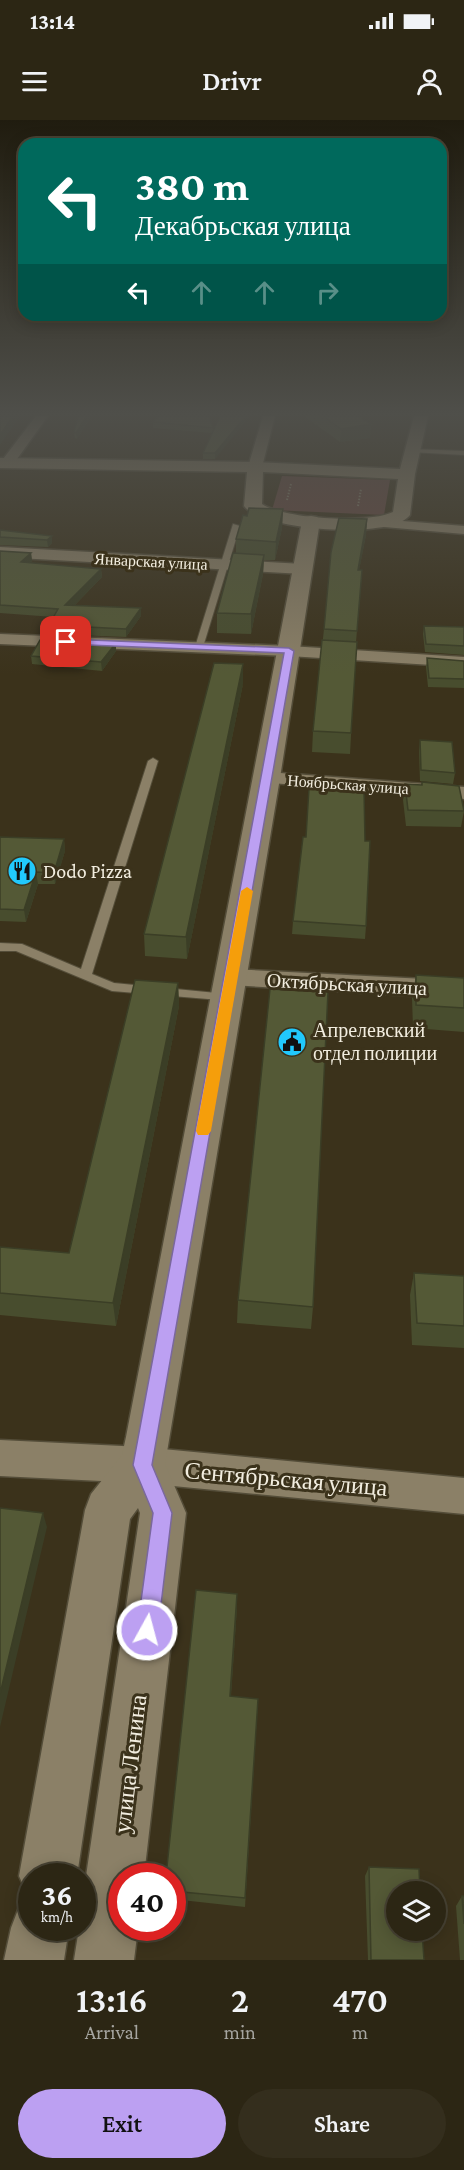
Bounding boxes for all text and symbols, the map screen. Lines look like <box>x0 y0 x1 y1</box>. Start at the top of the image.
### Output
text: 13:14 <box>30 9 75 34</box>
icon: menu <box>18 65 51 98</box>
icon: person <box>413 65 446 98</box>
text: Drivr <box>202 66 262 96</box>
icon: left <box>36 162 114 240</box>
text: 380 m <box>135 162 249 209</box>
text: Декабрьская улица <box>135 211 351 241</box>
icon: left <box>122 276 155 309</box>
icon: ahead <box>185 276 218 309</box>
icon: ahead <box>248 276 281 309</box>
icon: right <box>311 276 344 309</box>
street label: Январская улица <box>94 550 208 574</box>
pin <box>40 616 91 667</box>
icon: arrive <box>49 625 82 658</box>
street label: Ноябрьская улица <box>287 772 409 798</box>
restaurant icon: Dodo Pizza <box>6 855 38 887</box>
place label: Dodo Pizza <box>43 860 132 882</box>
street label: Октябрьская улица <box>266 969 428 1000</box>
place label: Апрелевский отдел полиции <box>313 1019 438 1065</box>
public building icon: Апрелевский отдел полиции <box>276 1026 308 1058</box>
street label: Сентябрьская улица <box>183 1456 389 1501</box>
position arrow <box>115 1598 179 1662</box>
street label: улица Ленина <box>108 1693 151 1835</box>
speed limit sign: 40 <box>108 1863 186 1941</box>
text: 36 <box>41 1878 73 1911</box>
map controls <box>386 1881 446 1941</box>
button: layers <box>386 1881 446 1941</box>
text: km/h <box>41 1909 73 1925</box>
text: 13:16 <box>76 1980 148 2020</box>
text: 2 <box>231 1980 249 2020</box>
text: 470 <box>332 1980 388 2020</box>
text: Arrival <box>85 2021 139 2043</box>
text: min <box>224 2021 256 2043</box>
text: m <box>352 2021 368 2043</box>
button: Exit <box>18 2089 226 2158</box>
button: Share <box>238 2089 446 2158</box>

